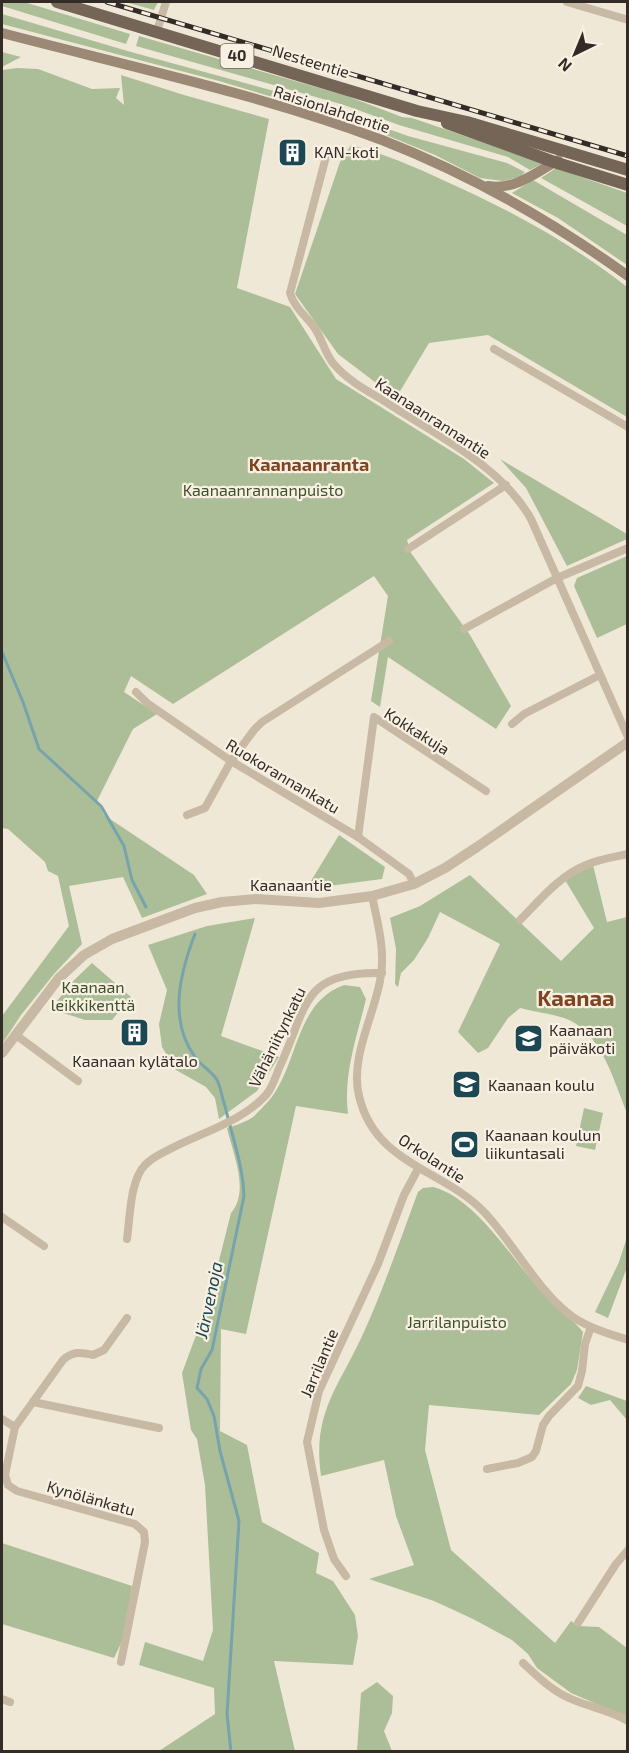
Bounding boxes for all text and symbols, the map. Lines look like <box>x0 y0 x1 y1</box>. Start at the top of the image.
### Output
north arrow <box>545 24 605 84</box>
street label: Nesteentie <box>270 40 352 81</box>
road number: 40 <box>220 44 254 68</box>
text: N <box>554 54 575 76</box>
street label: Raisionlahdentie <box>271 81 393 136</box>
building icon: KAN-koti <box>277 136 309 168</box>
place label: KAN-koti <box>314 142 379 161</box>
street label: Kaanaanrannantie <box>372 373 495 462</box>
district label: Kaanaanranta <box>249 453 369 475</box>
park label: Kaanaanrannanpuisto <box>183 480 343 499</box>
street label: Kokkakuja <box>381 703 453 759</box>
street label: Ruokorannankatu <box>223 734 343 817</box>
street label: Kaanaantie <box>250 875 332 894</box>
park label: Kaanaan leikkikenttä <box>51 977 135 1014</box>
street label: Vähäniitynkatu <box>244 983 309 1090</box>
district label: Kaanaa <box>537 984 615 1010</box>
building icon: Kaanaan kylätalo <box>119 1017 151 1049</box>
place label: Kaanaan päiväkoti <box>549 1020 615 1057</box>
school or university icon: Kaanaan päiväkoti <box>512 1023 544 1055</box>
place label: Kaanaan kylätalo <box>72 1051 198 1070</box>
school or university icon: Kaanaan koulu <box>451 1069 483 1101</box>
place label: Kaanaan koulu <box>488 1075 595 1094</box>
place label: Kaanaan koulun liikuntasali <box>485 1125 601 1162</box>
sports icon: Kaanaan koulun liikuntasali <box>448 1128 480 1160</box>
street label: Orkolantie <box>395 1129 469 1186</box>
water label: Järvenoja <box>189 1259 227 1341</box>
park label: Jarrilanpuisto <box>407 1312 507 1331</box>
street label: Jarrilantie <box>296 1326 341 1400</box>
street label: Kynölänkatu <box>45 1476 137 1519</box>

